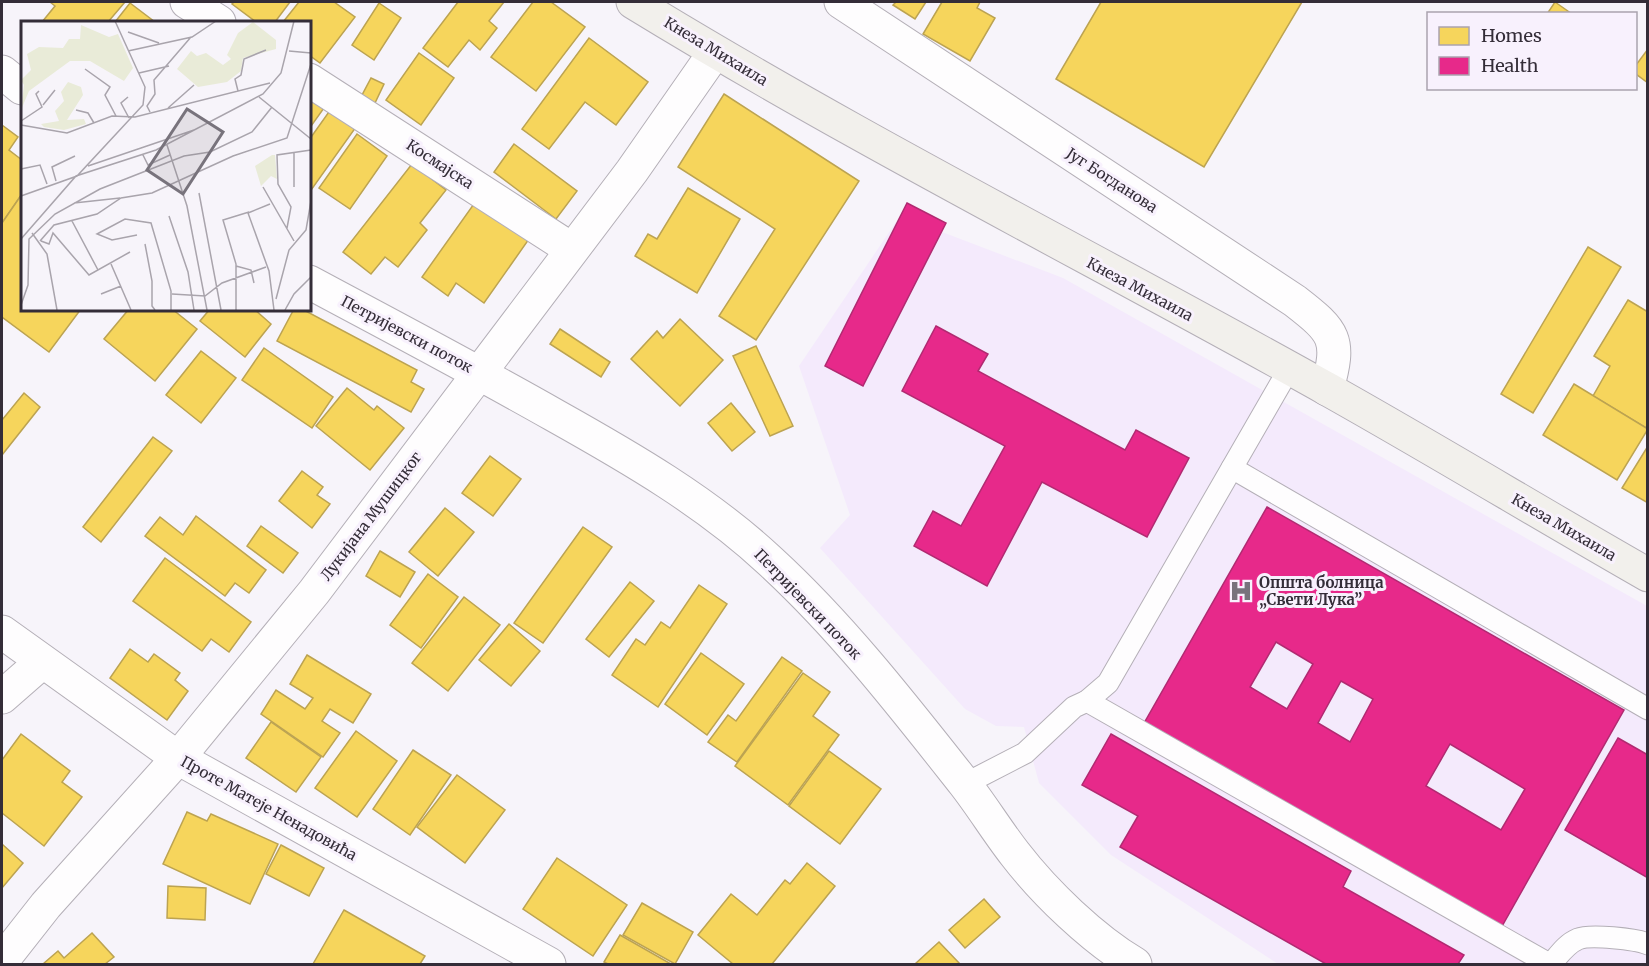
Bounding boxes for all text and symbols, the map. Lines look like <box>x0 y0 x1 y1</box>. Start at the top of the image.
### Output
legend <box>1427 12 1637 90</box>
street label: Кнеза Михаила <box>661 13 771 89</box>
inset map <box>21 21 310 310</box>
text: Homes <box>1481 24 1542 47</box>
text: Health <box>1481 54 1539 77</box>
street label: Космајска <box>403 135 477 193</box>
street label: Југ Богданова <box>1062 143 1161 217</box>
street label: Кнеза Михаила <box>1084 253 1196 325</box>
street label: Петријевски поток <box>338 291 476 377</box>
street label: Лукијана Мушицког <box>316 448 426 584</box>
street label: Кнеза Михаила <box>1508 489 1620 565</box>
street label: Петријевски поток <box>750 545 866 664</box>
place label: Општа болница „Свети Лука” <box>1259 573 1384 609</box>
hospital icon: Општа болница „Свети Лука” <box>1228 578 1254 604</box>
street label: Проте Матеје Ненадовића <box>178 752 360 864</box>

